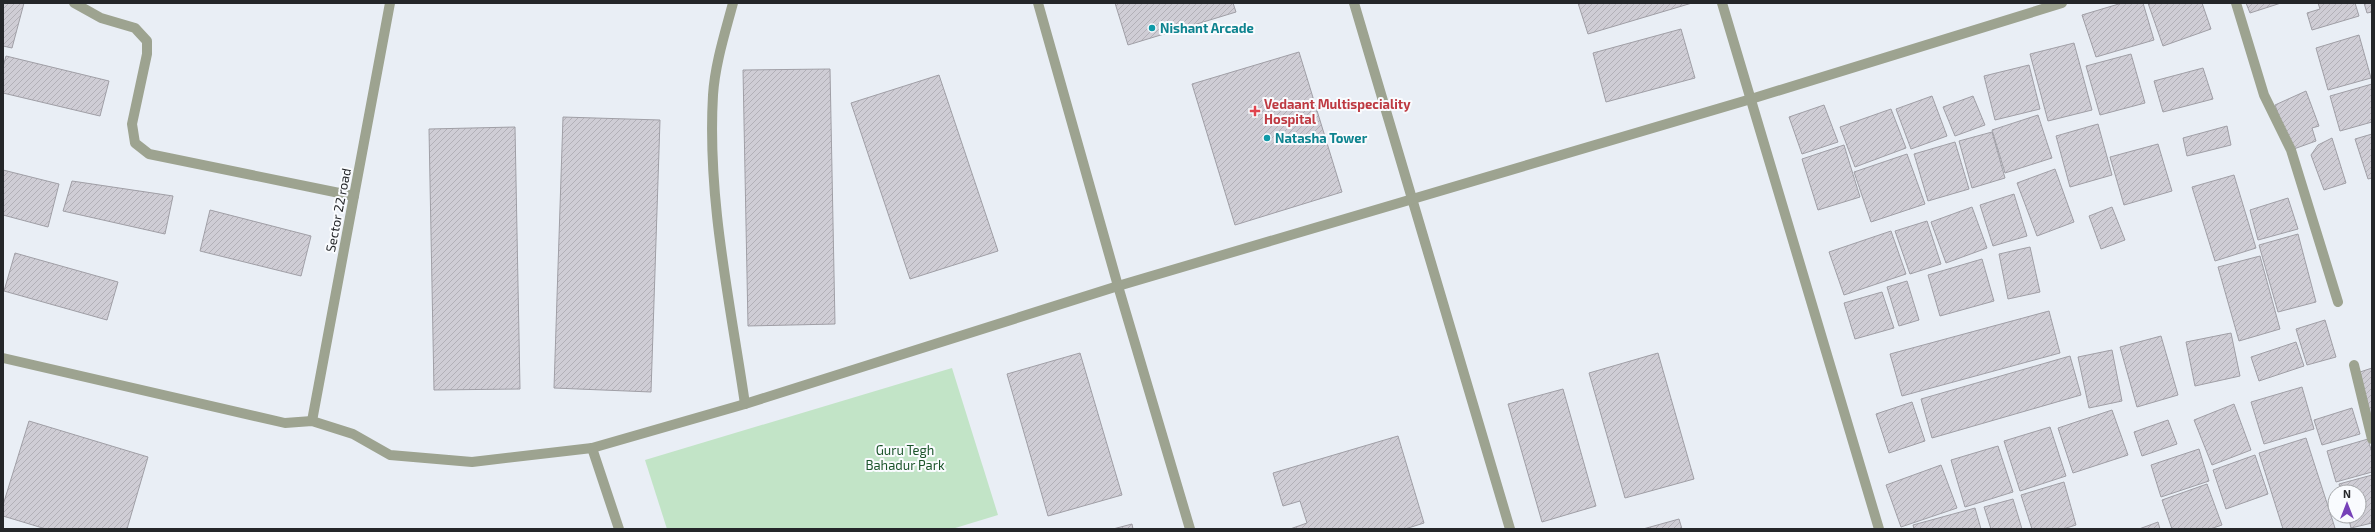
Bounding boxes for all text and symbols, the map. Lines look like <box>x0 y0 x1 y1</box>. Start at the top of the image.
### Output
place label: Nishant Arcade <box>1160 20 1254 36</box>
marker: Nishant Arcade <box>1147 23 1157 33</box>
place label: Vedaant Multispeciality Hospital <box>1264 96 1411 127</box>
marker: Vedaant Multispeciality Hospital <box>1249 105 1261 117</box>
place label: Natasha Tower <box>1275 130 1368 146</box>
marker: Natasha Tower <box>1262 133 1272 143</box>
street label: Sector 22 road <box>322 167 354 253</box>
park label: Guru Tegh Bahadur Park <box>865 442 945 473</box>
north arrow <box>2327 484 2367 524</box>
text: N <box>2343 487 2351 500</box>

